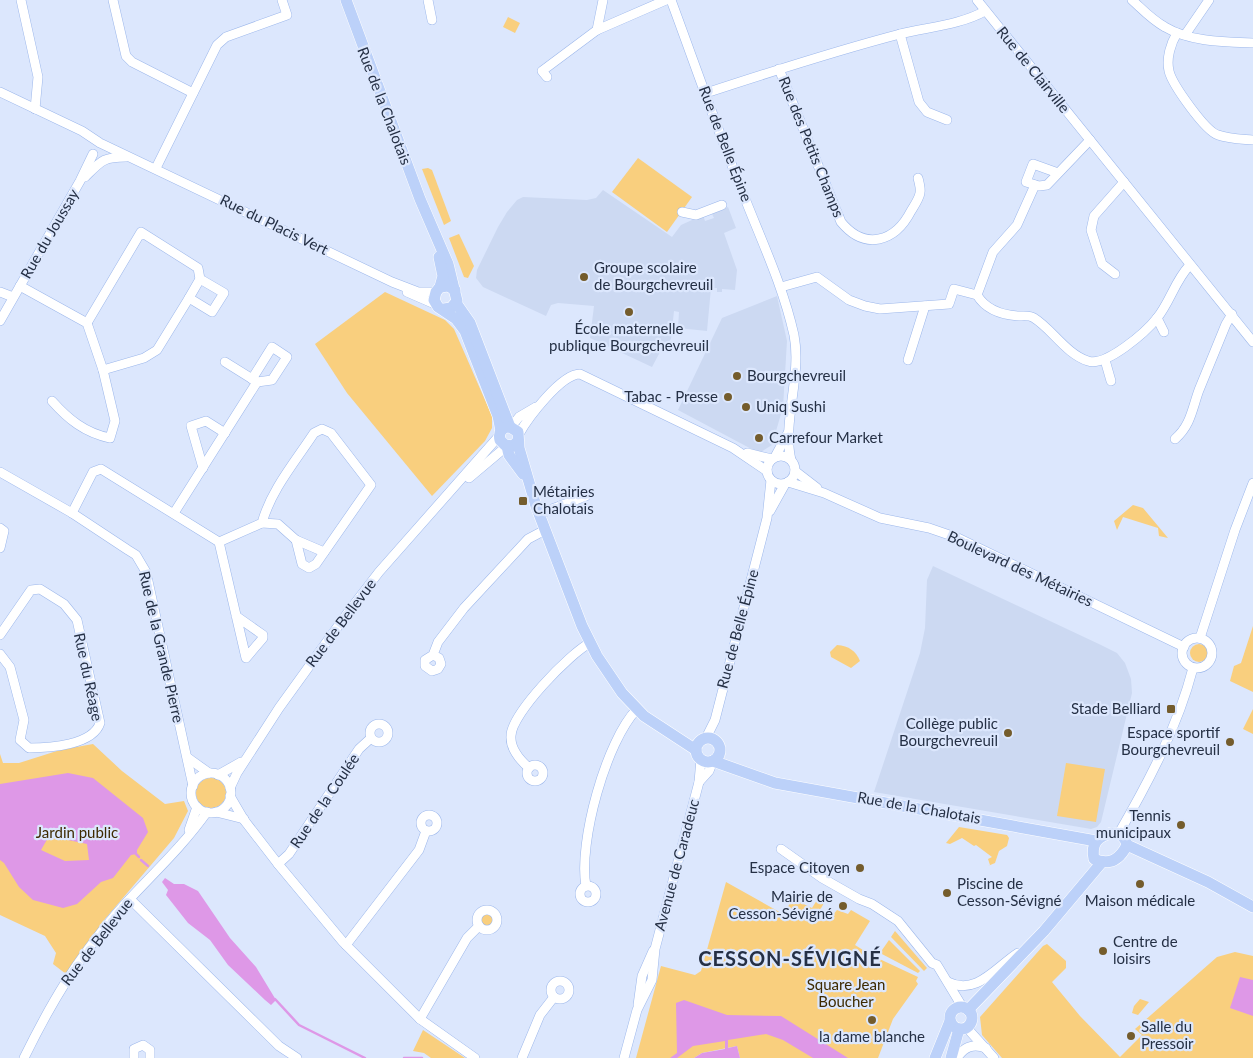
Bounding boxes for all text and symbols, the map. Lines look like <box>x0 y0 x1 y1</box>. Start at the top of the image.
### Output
street label: Rue de Clairville <box>993 23 1074 116</box>
street label: Rue de la Chalotais <box>354 44 416 167</box>
street label: Rue des Petits Champs <box>775 74 848 220</box>
street label: Rue de Belle Épine <box>696 83 756 204</box>
street label: Rue du Joussay <box>16 185 82 281</box>
street label: Rue du Placis Vert <box>217 190 332 258</box>
place label: Groupe scolaire de Bourgchevreuil <box>594 258 713 293</box>
marker: Groupe scolaire de Bourgchevreuil <box>578 271 590 283</box>
marker: École maternelle publique Bourgchevreuil <box>623 306 635 318</box>
place label: École maternelle publique Bourgchevreuil <box>549 319 709 354</box>
place label: Bourgchevreuil <box>747 366 846 384</box>
marker: Bourgchevreuil <box>731 370 743 382</box>
place label: Tabac - Presse <box>624 387 718 405</box>
marker: Tabac - Presse <box>722 391 734 403</box>
place label: Uniq Sushi <box>756 397 826 415</box>
marker: Uniq Sushi <box>740 401 752 413</box>
place label: Carrefour Market <box>769 428 883 446</box>
marker: Carrefour Market <box>753 432 765 444</box>
place label: Métairies Chalotais <box>533 482 594 517</box>
marker: Métairies Chalotais <box>517 495 529 507</box>
street label: Boulevard des Métairies <box>945 526 1096 610</box>
street label: Rue de Belle Épine <box>712 567 762 690</box>
street label: Rue de la Grande Pierre <box>136 569 188 725</box>
street label: Rue de Bellevue <box>301 575 379 670</box>
street label: Rue du Réage <box>71 631 107 723</box>
place label: Stade Belliard <box>1071 699 1161 717</box>
marker: Stade Belliard <box>1165 703 1177 715</box>
place label: Collège public Bourgchevreuil <box>899 714 998 749</box>
place label: Espace sportif Bourgchevreuil <box>1121 723 1221 758</box>
marker: Collège public Bourgchevreuil <box>1002 727 1014 739</box>
marker: Espace sportif Bourgchevreuil <box>1224 736 1236 748</box>
street label: Rue de la Coulée <box>286 750 363 851</box>
street label: Rue de la Chalotais <box>856 787 982 827</box>
street label: Avenue de Caradeuc <box>650 797 702 933</box>
place label: Tennis municipaux <box>1096 806 1172 841</box>
marker: Tennis municipaux <box>1175 819 1187 831</box>
park label: Jardin public <box>36 823 118 841</box>
place label: Espace Citoyen <box>749 858 850 876</box>
marker: Espace Citoyen <box>854 862 866 874</box>
place label: Piscine de Cesson-Sévigné <box>957 874 1062 909</box>
marker: Maison médicale <box>1134 878 1146 890</box>
place label: Mairie de Cesson-Sévigné <box>728 887 833 922</box>
marker: Piscine de Cesson-Sévigné <box>941 887 953 899</box>
place label: Maison médicale <box>1085 891 1195 909</box>
street label: Rue de Bellevue <box>57 894 136 989</box>
marker: Mairie de Cesson-Sévigné <box>837 900 849 912</box>
place label: Centre de loisirs <box>1113 932 1178 967</box>
marker: Centre de loisirs <box>1097 945 1109 957</box>
district label: CESSON-SÉVIGNÉ <box>698 946 882 970</box>
park label: Square Jean Boucher <box>807 975 885 1010</box>
marker: la dame blanche <box>866 1014 878 1026</box>
place label: Salle du Pressoir <box>1141 1017 1194 1052</box>
place label: la dame blanche <box>819 1027 925 1045</box>
marker: Salle du Pressoir <box>1125 1030 1137 1042</box>

